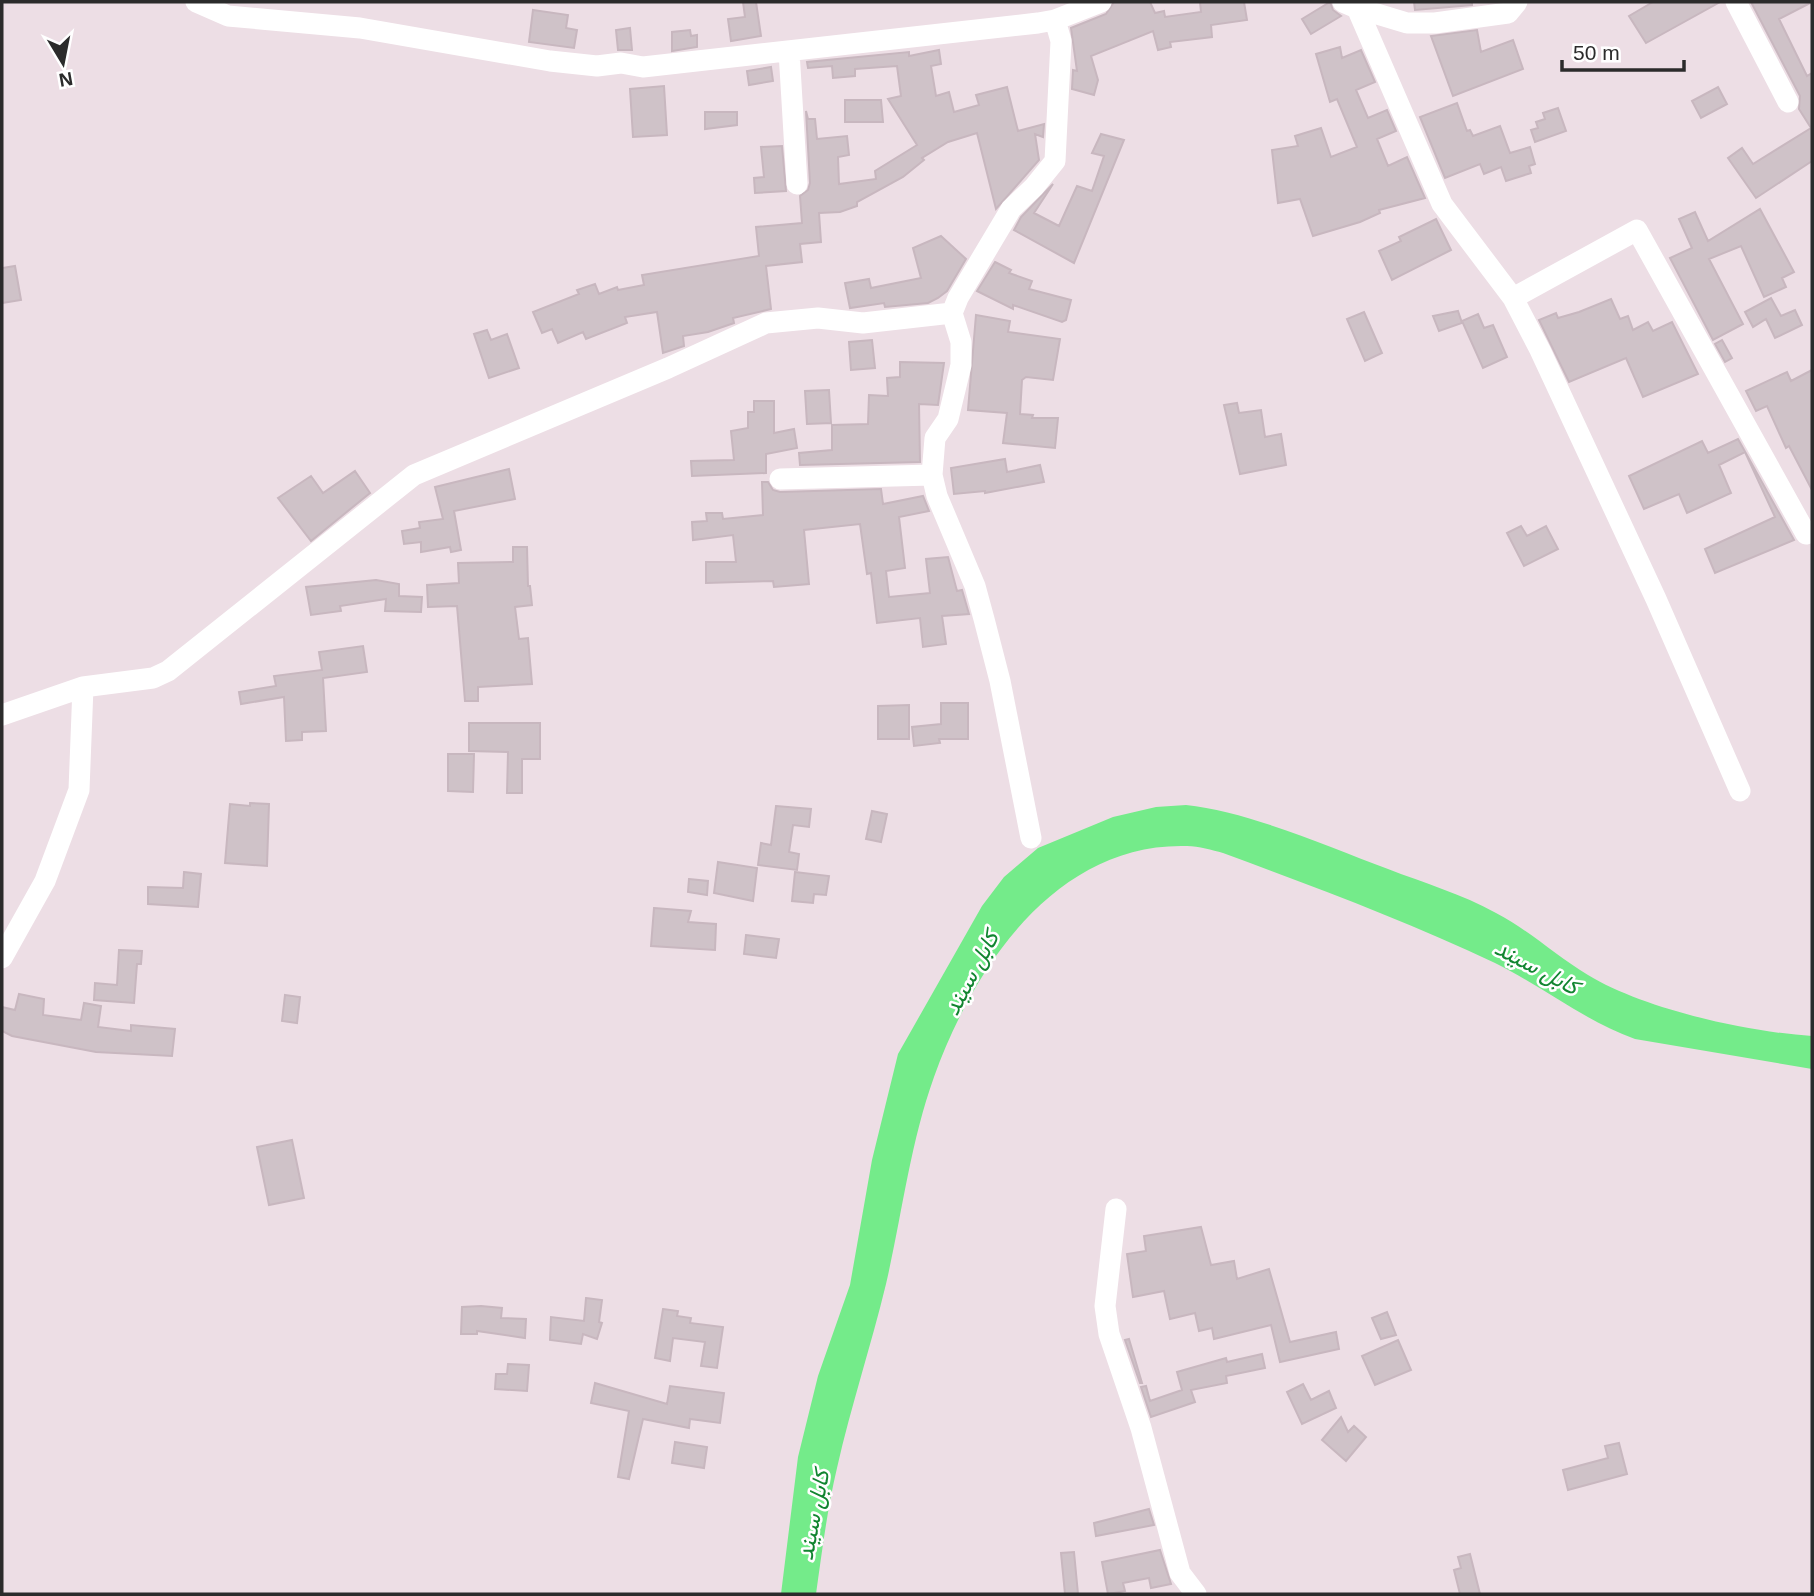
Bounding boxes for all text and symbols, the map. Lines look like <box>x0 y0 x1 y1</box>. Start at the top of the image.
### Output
north arrow <box>28 28 98 98</box>
scale bar <box>1562 28 1685 72</box>
text: 50 m <box>1573 41 1620 64</box>
text: N <box>57 68 74 91</box>
water label: کابل سيند <box>938 923 1007 1020</box>
water label: کابل سيند <box>1490 934 1587 1003</box>
water label: کابل سيند <box>792 1464 836 1562</box>

